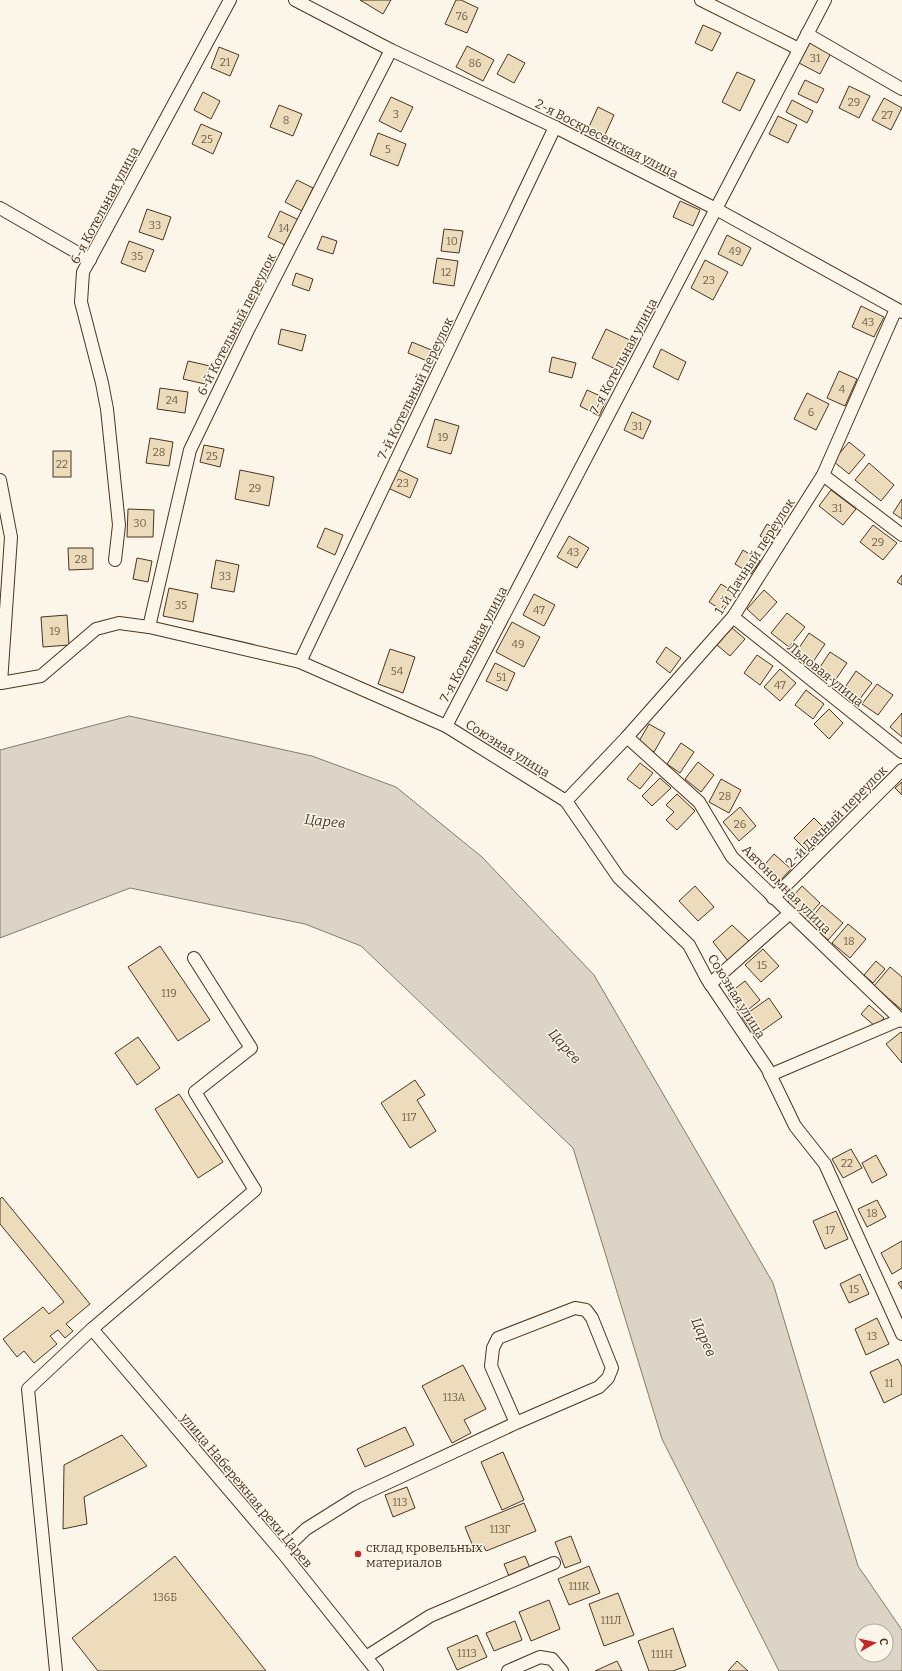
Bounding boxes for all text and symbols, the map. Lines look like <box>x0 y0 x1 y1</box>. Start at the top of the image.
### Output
house number: 76 <box>456 10 468 23</box>
house number: 31 <box>810 52 821 65</box>
house number: 21 <box>220 56 231 69</box>
house number: 86 <box>468 57 482 70</box>
street label: 2-я Воскресенская улица <box>533 96 681 181</box>
house number: 29 <box>848 96 860 109</box>
house number: 3 <box>393 108 399 121</box>
house number: 27 <box>881 109 893 122</box>
house number: 8 <box>283 114 289 127</box>
house number: 25 <box>201 133 213 146</box>
house number: 5 <box>385 143 391 156</box>
street label: 6-я Котельная улица <box>67 144 142 266</box>
house number: 33 <box>149 219 161 232</box>
house number: 14 <box>279 222 290 235</box>
house number: 10 <box>446 235 458 248</box>
house number: 49 <box>729 245 741 258</box>
house number: 35 <box>131 250 143 263</box>
street label: 6-й Котельный переулок <box>194 250 279 398</box>
house number: 12 <box>441 266 451 279</box>
house number: 23 <box>703 274 715 287</box>
street label: 7-я Котельная улица <box>587 296 660 417</box>
street label: 7-й Котельный переулок <box>375 315 457 462</box>
house number: 43 <box>862 316 874 329</box>
house number: 4 <box>839 383 846 396</box>
house number: 24 <box>166 394 179 407</box>
house number: 6 <box>808 406 814 419</box>
house number: 31 <box>632 420 643 433</box>
house number: 19 <box>438 431 448 444</box>
house number: 28 <box>153 446 165 459</box>
house number: 25 <box>206 450 218 463</box>
house number: 22 <box>56 458 68 471</box>
house number: 23 <box>397 477 409 490</box>
house number: 29 <box>249 482 261 495</box>
street label: 1-й Дачный переулок <box>711 495 798 617</box>
house number: 31 <box>832 502 843 515</box>
house number: 30 <box>133 517 147 530</box>
house number: 29 <box>872 536 884 549</box>
house number: 43 <box>567 546 579 559</box>
house number: 28 <box>75 553 87 566</box>
house number: 33 <box>219 570 231 583</box>
street label: 7-я Котельная улица <box>437 584 510 705</box>
house number: 35 <box>175 599 187 612</box>
house number: 47 <box>533 604 545 617</box>
house number: 19 <box>50 625 60 638</box>
house number: 49 <box>512 638 524 651</box>
street label: Льдовая улица <box>785 639 867 710</box>
house number: 54 <box>391 665 404 678</box>
house number: 51 <box>496 671 507 684</box>
house number: 47 <box>774 679 786 692</box>
street label: Союзная улица <box>463 717 553 780</box>
street label: 2-й Дачный переулок <box>783 762 890 870</box>
house number: 28 <box>719 790 731 803</box>
water label: Царев <box>304 811 346 832</box>
house number: 26 <box>734 818 746 831</box>
street label: Автономная улица <box>739 842 834 937</box>
house number: 18 <box>843 935 855 948</box>
street label: Союзная улица <box>705 951 768 1041</box>
house number: 15 <box>757 959 767 972</box>
house number: 119 <box>161 987 177 1000</box>
water label: Царев <box>544 1025 585 1067</box>
house number: 117 <box>402 1111 417 1124</box>
house number: 22 <box>841 1157 853 1170</box>
house number: 18 <box>866 1207 878 1220</box>
house number: 17 <box>825 1224 835 1237</box>
house number: 15 <box>849 1283 859 1296</box>
water label: Царев <box>687 1315 720 1360</box>
house number: 13 <box>867 1330 877 1343</box>
house number: 11 <box>885 1377 894 1390</box>
house number: 113А <box>443 1391 465 1404</box>
street label: улица Набережная реки Царев <box>177 1409 316 1570</box>
house number: 113 <box>392 1496 408 1509</box>
house number: 113Г <box>489 1523 511 1536</box>
place label: склад кровельных материалов <box>366 1540 483 1570</box>
marker: склад кровельных материалов <box>353 1549 363 1559</box>
house number: 111К <box>568 1580 590 1593</box>
house number: 136Б <box>153 1591 177 1604</box>
house number: 111Л <box>600 1614 622 1627</box>
north arrow <box>854 1623 894 1663</box>
text: С <box>876 1637 890 1646</box>
house number: 111З <box>457 1647 477 1660</box>
house number: 111Н <box>651 1648 673 1661</box>

